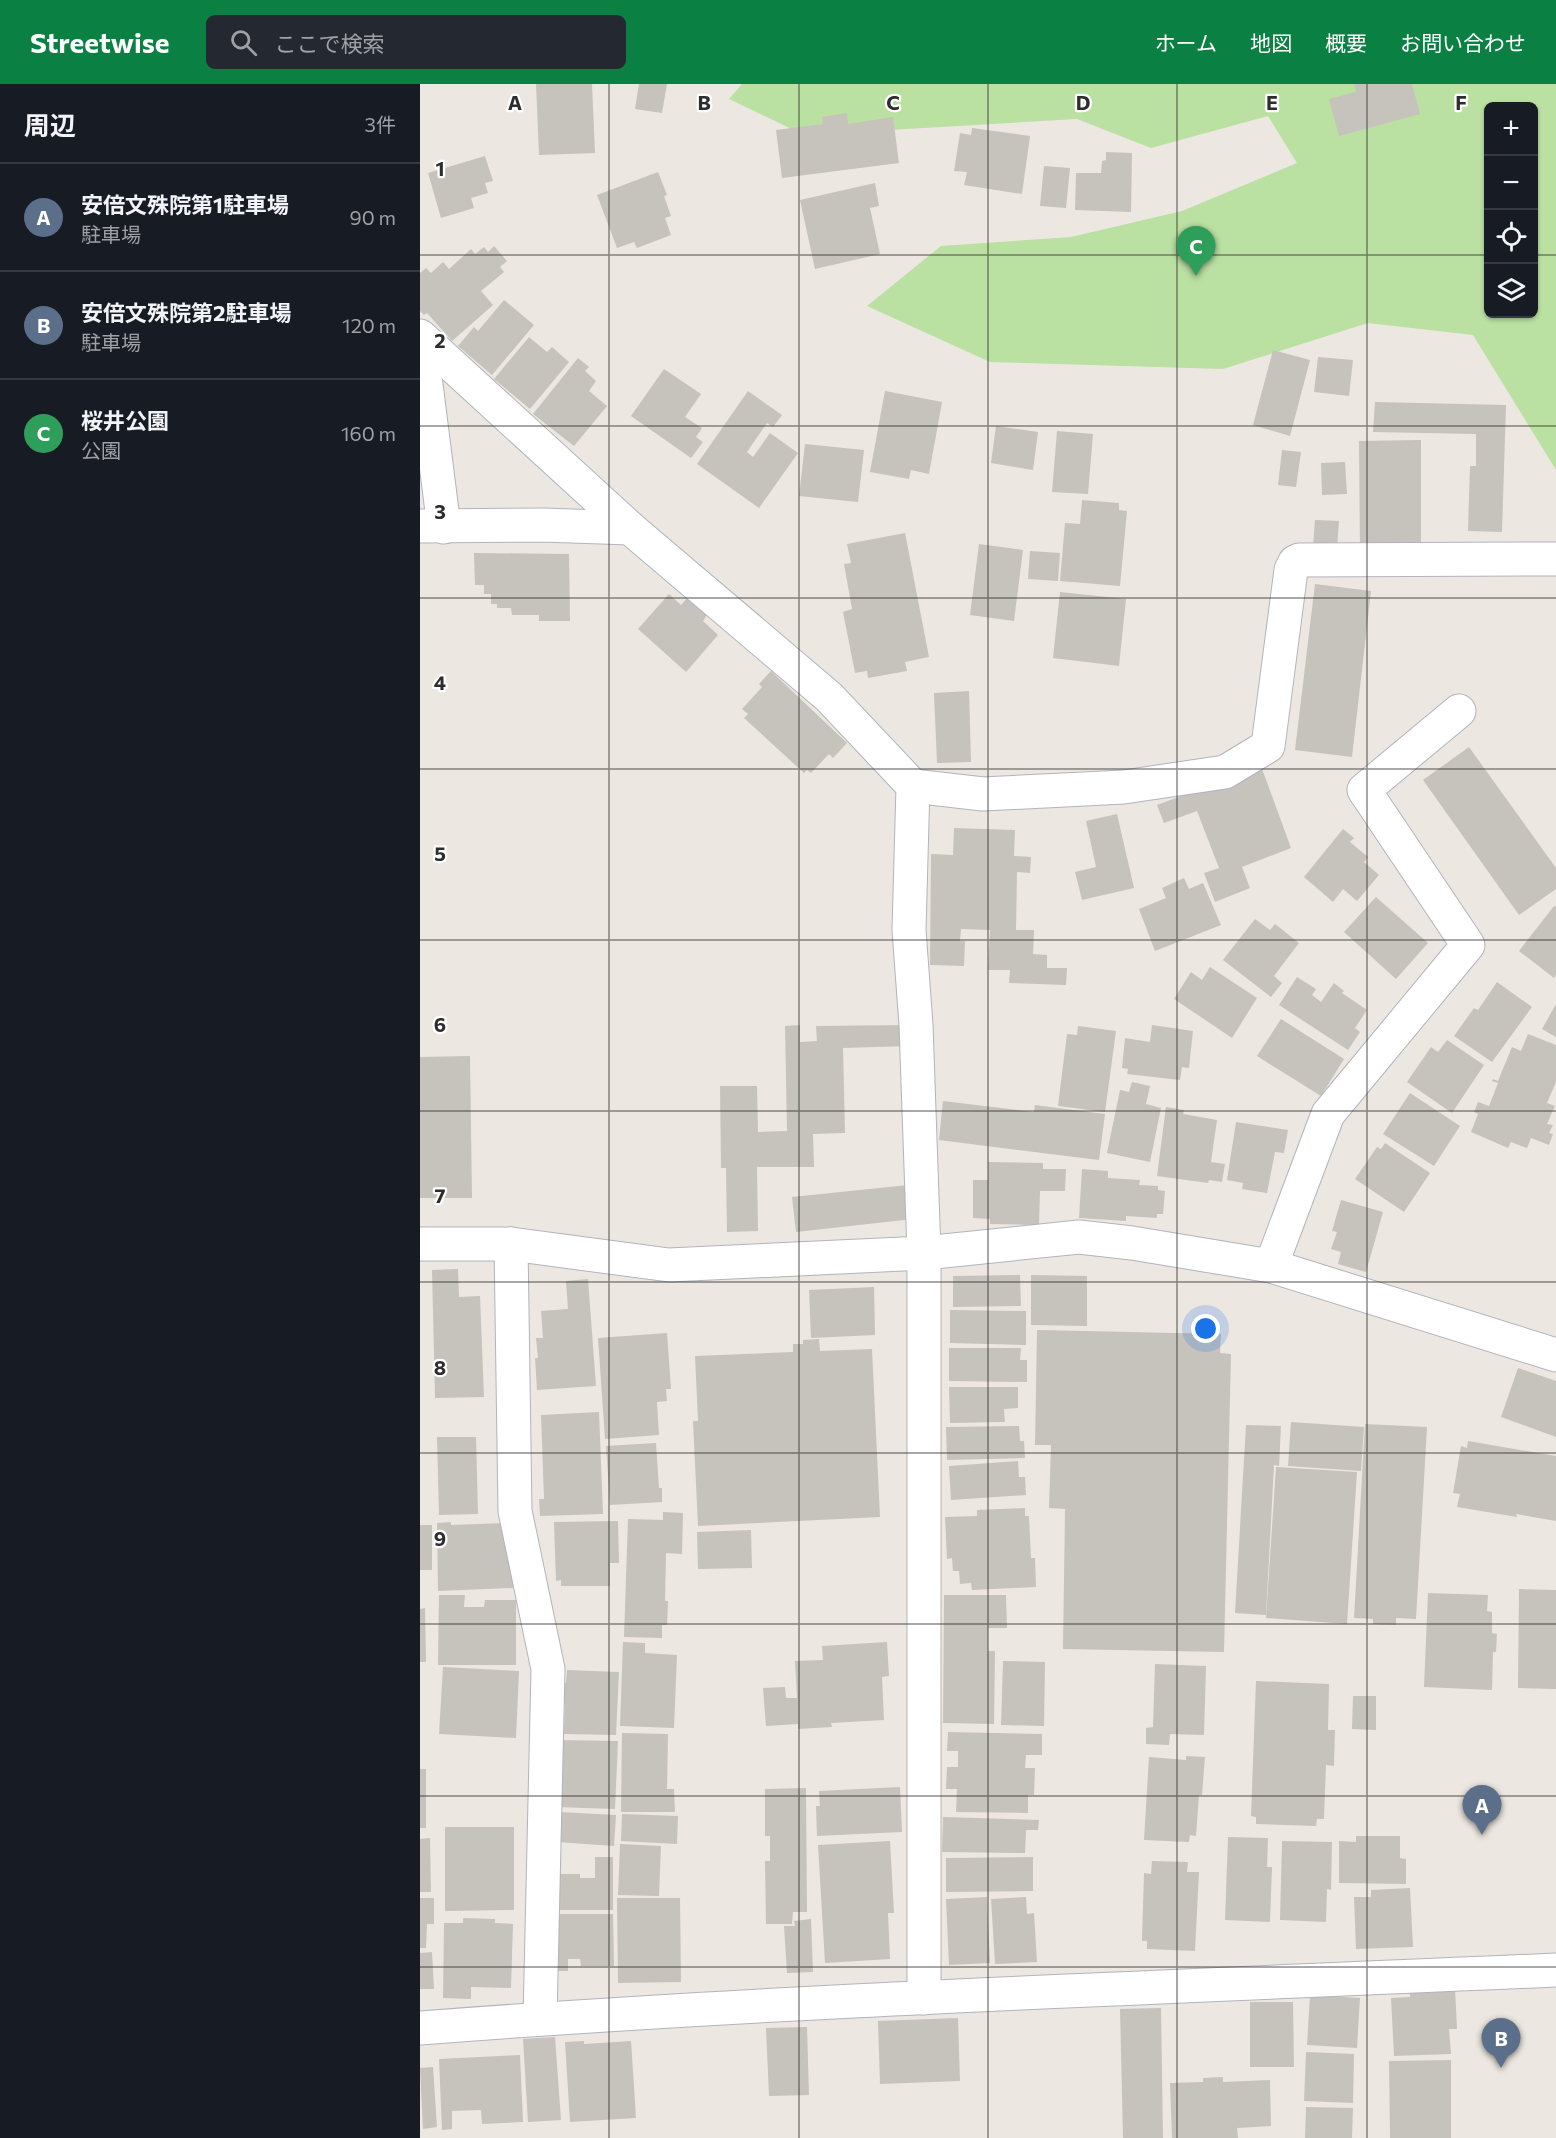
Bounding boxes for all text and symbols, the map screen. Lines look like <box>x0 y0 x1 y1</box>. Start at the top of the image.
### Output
search box <box>206 15 626 69</box>
text: Streetwise <box>30 25 170 59</box>
icon: search <box>227 26 260 59</box>
text: ここで検索 <box>275 30 385 57</box>
text: ホーム <box>1155 30 1217 55</box>
text: 地図 <box>1250 30 1292 55</box>
text: 概要 <box>1325 30 1367 55</box>
text: お問い合わせ <box>1400 30 1526 55</box>
text: A <box>508 90 522 114</box>
text: B <box>697 90 711 114</box>
text: C <box>886 90 900 114</box>
text: D <box>1076 90 1090 114</box>
text: E <box>1266 90 1278 114</box>
text: F <box>1455 90 1467 114</box>
map controls <box>1484 102 1538 318</box>
button: + <box>1484 102 1538 156</box>
text: 周辺 <box>24 109 76 140</box>
text: 3件 <box>365 112 396 136</box>
text: 1 <box>435 156 445 180</box>
button: − <box>1484 156 1538 210</box>
text: 安倍文殊院第1駐車場 <box>81 191 289 218</box>
text: A <box>36 205 51 229</box>
text: 90 m <box>350 205 396 229</box>
button: locate <box>1484 210 1538 264</box>
text: 駐車場 <box>81 222 141 246</box>
pin: C <box>1176 226 1216 276</box>
button: layers <box>1484 264 1538 318</box>
text: 安倍文殊院第2駐車場 <box>81 299 292 326</box>
text: B <box>37 313 50 337</box>
text: 120 m <box>342 313 396 337</box>
text: 2 <box>434 328 446 352</box>
text: 駐車場 <box>81 330 141 354</box>
text: 桜井公園 <box>81 407 169 434</box>
text: C <box>37 421 50 445</box>
text: 160 m <box>341 421 396 445</box>
text: 公園 <box>81 438 121 462</box>
text: 3 <box>434 499 446 523</box>
text: 4 <box>434 670 446 694</box>
text: 5 <box>434 841 446 865</box>
text: 6 <box>434 1012 446 1036</box>
text: 7 <box>435 1183 446 1207</box>
your location <box>1191 1314 1220 1343</box>
text: 8 <box>434 1355 446 1379</box>
text: 9 <box>434 1526 446 1550</box>
pin: A <box>1462 1786 1502 1835</box>
pin: B <box>1482 2018 1520 2068</box>

